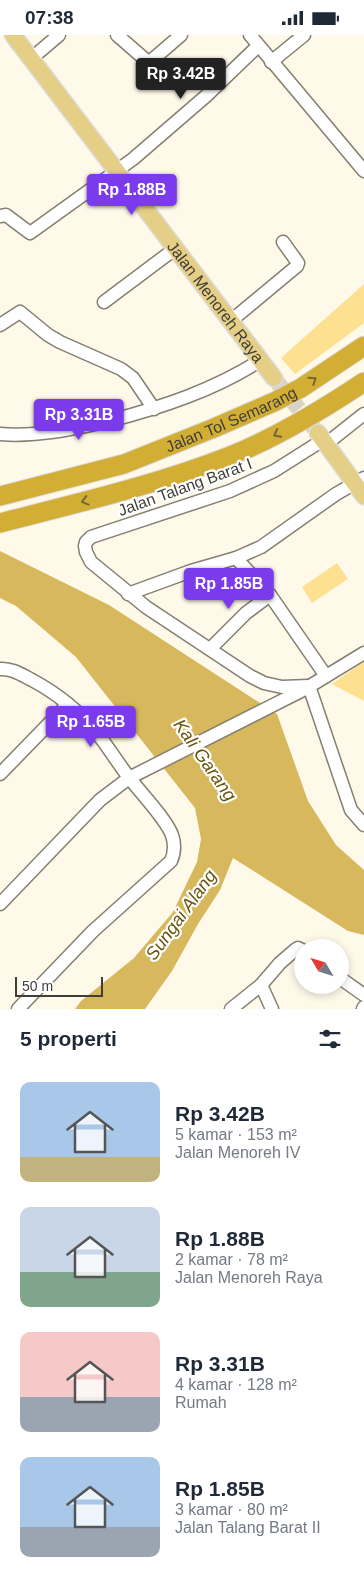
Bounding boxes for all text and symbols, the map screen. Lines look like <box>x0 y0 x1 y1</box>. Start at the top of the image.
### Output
text: 07:38 <box>25 7 74 28</box>
pin: Rp 3.42B <box>129 57 233 100</box>
text: Rp 3.42B <box>147 65 215 82</box>
pin: Rp 1.88B <box>80 173 184 216</box>
text: Rp 1.88B <box>98 181 166 198</box>
street label: Jalan Menoreh Raya <box>164 238 267 366</box>
one-way arrow <box>307 377 316 386</box>
street label: Jalan Tol Semarang <box>163 383 299 455</box>
pin: Rp 3.31B <box>27 399 131 441</box>
text: Rp 3.31B <box>45 406 113 423</box>
one-way arrow <box>273 428 282 438</box>
street label: Jalan Talang Barat I <box>116 455 254 519</box>
one-way arrow <box>80 495 89 506</box>
pin: Rp 1.85B <box>177 567 281 610</box>
text: Rp 1.85B <box>195 575 263 592</box>
pin: Rp 1.65B <box>39 705 143 748</box>
text: Rp 1.65B <box>57 713 125 730</box>
water label: Kali Garang <box>170 715 240 805</box>
water label: Sungai Alang <box>142 866 220 964</box>
north arrow <box>294 939 349 994</box>
map controls <box>294 939 349 994</box>
scale bar <box>15 974 102 997</box>
text: 50 m <box>22 978 53 994</box>
icon: filters <box>316 1025 344 1053</box>
text: 5 properti <box>20 1027 117 1050</box>
icon: home <box>60 1102 120 1162</box>
text: Rp 3.42B <box>175 1102 265 1125</box>
text: 5 kamar · 153 m² <box>175 1126 297 1143</box>
text: Jalan Menoreh IV <box>175 1144 300 1161</box>
icon: home <box>60 1227 120 1287</box>
text: Rp 1.88B <box>175 1227 265 1250</box>
text: 2 kamar · 78 m² <box>175 1251 288 1268</box>
text: Jalan Menoreh Raya <box>175 1269 323 1286</box>
icon: home <box>60 1352 120 1412</box>
text: Rp 3.31B <box>175 1352 265 1375</box>
text: 4 kamar · 128 m² <box>175 1376 297 1393</box>
text: Rumah <box>175 1394 227 1411</box>
icon: home <box>60 1477 120 1537</box>
text: Rp 1.85B <box>175 1477 265 1500</box>
text: 3 kamar · 80 m² <box>175 1501 288 1518</box>
text: Jalan Talang Barat II <box>175 1519 321 1536</box>

